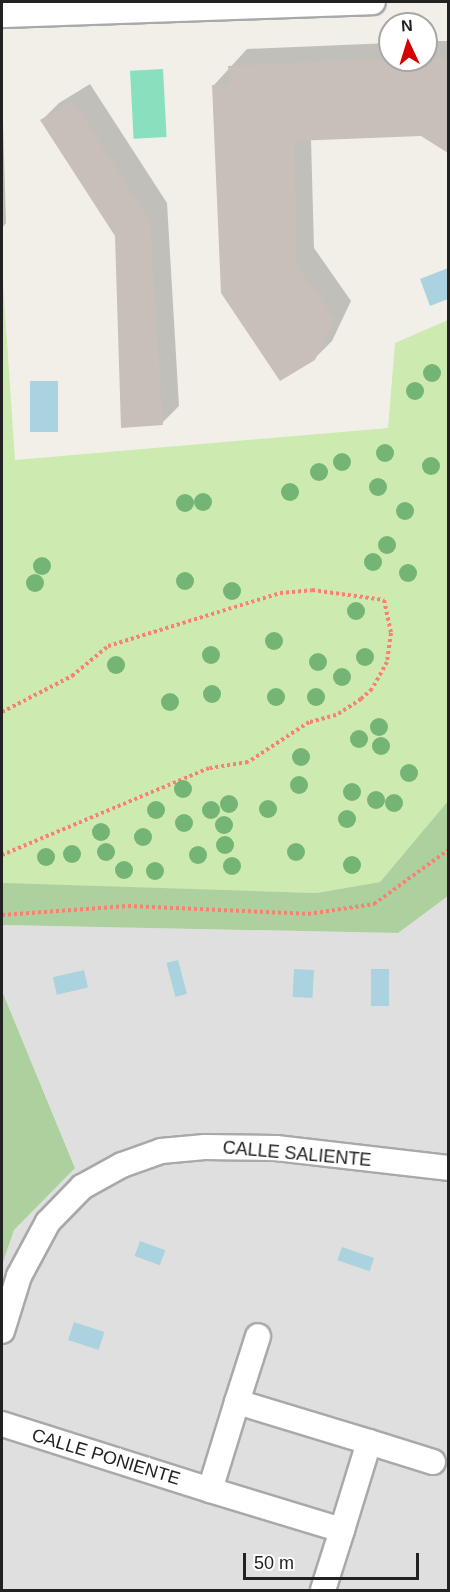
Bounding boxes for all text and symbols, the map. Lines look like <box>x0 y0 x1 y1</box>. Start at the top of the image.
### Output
north arrow <box>378 12 438 72</box>
text: N <box>400 17 413 34</box>
street label: CALLE SALIENTE <box>222 1137 372 1171</box>
street label: CALLE PONIENTE <box>29 1424 183 1490</box>
scale bar <box>246 1541 422 1579</box>
text: 50 m <box>254 1553 294 1573</box>

